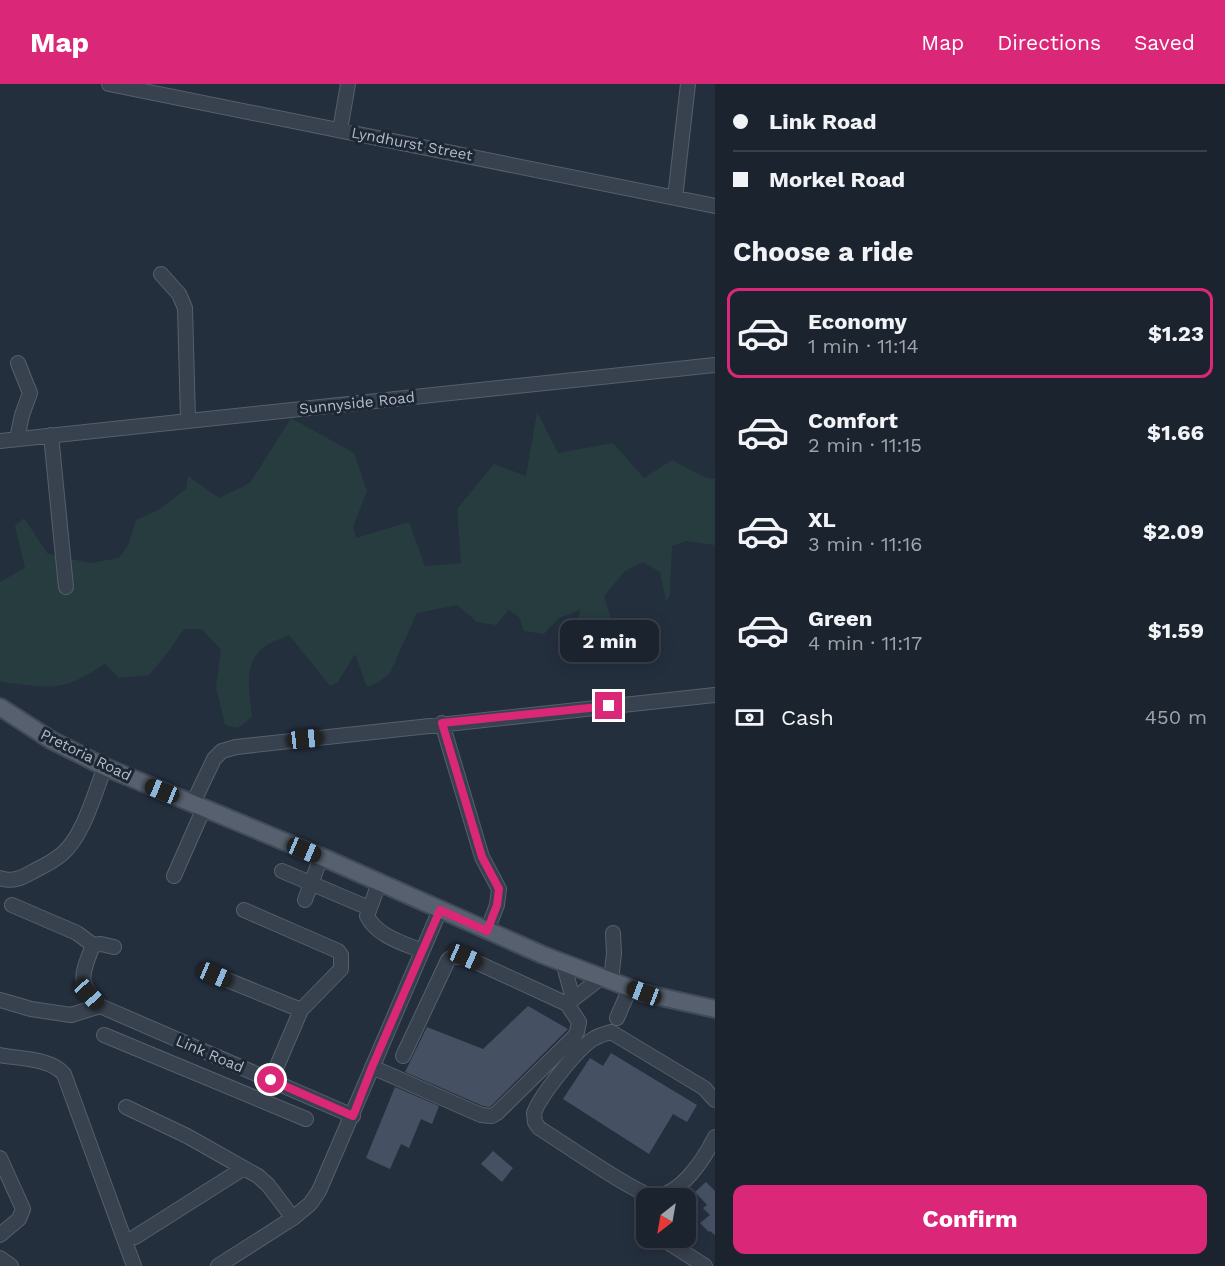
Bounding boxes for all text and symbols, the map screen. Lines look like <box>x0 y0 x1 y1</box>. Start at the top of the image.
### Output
text: Map <box>30 26 89 59</box>
text: Map <box>921 30 964 55</box>
text: Directions <box>997 30 1101 55</box>
text: Saved <box>1134 30 1195 55</box>
text: Link Road <box>769 109 876 134</box>
street label: Lyndhurst Street <box>350 123 475 165</box>
text: Morkel Road <box>769 167 905 192</box>
text: Choose a ride <box>733 236 913 268</box>
icon: car <box>736 306 790 360</box>
text: Economy <box>808 309 907 334</box>
text: $1.23 <box>1148 321 1204 346</box>
text: 1 min · 11:14 <box>808 334 919 358</box>
street label: Sunnyside Road <box>298 388 416 418</box>
icon: car <box>736 405 790 459</box>
text: Comfort <box>808 408 898 433</box>
text: $1.66 <box>1147 420 1204 445</box>
text: 2 min · 11:15 <box>808 433 922 457</box>
icon: car <box>736 504 790 558</box>
text: XL <box>808 507 836 532</box>
text: $2.09 <box>1143 519 1204 544</box>
text: 3 min · 11:16 <box>808 532 922 556</box>
icon: car <box>736 603 790 657</box>
text: Green <box>808 606 872 631</box>
text: $1.59 <box>1148 618 1204 643</box>
callout: 2 min <box>560 619 658 661</box>
text: 2 min <box>582 629 637 653</box>
text: 4 min · 11:17 <box>808 631 922 655</box>
route end <box>595 692 622 719</box>
icon: cash <box>733 701 766 734</box>
text: Cash <box>781 705 834 730</box>
text: 450 m <box>1145 705 1207 729</box>
street label: Pretoria Road <box>38 725 134 785</box>
car <box>286 728 324 750</box>
car <box>142 776 182 806</box>
car <box>284 835 324 865</box>
car <box>445 941 485 973</box>
car <box>195 960 235 990</box>
car <box>70 975 108 1013</box>
car <box>624 978 664 1008</box>
street label: Link Road <box>173 1032 247 1076</box>
route start <box>257 1066 284 1093</box>
button: Confirm <box>733 1185 1207 1254</box>
north arrow <box>636 1188 696 1248</box>
map controls <box>636 1188 696 1248</box>

